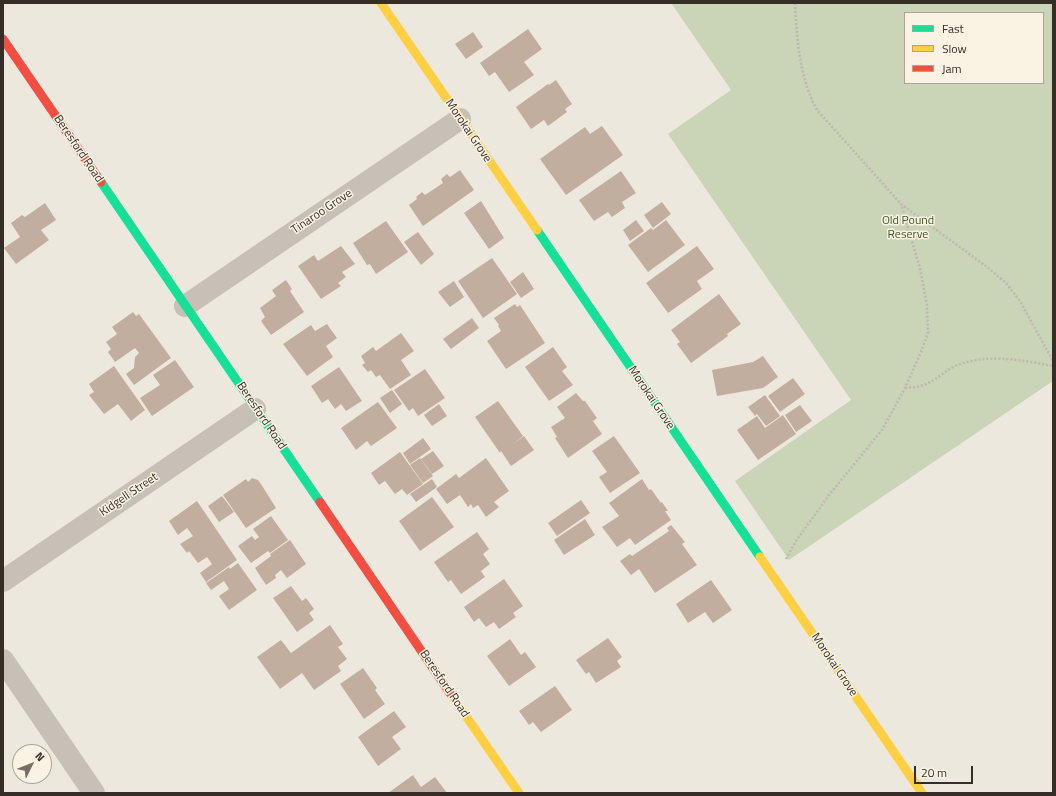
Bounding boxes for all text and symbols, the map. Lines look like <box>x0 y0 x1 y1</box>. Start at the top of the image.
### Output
legend <box>904 12 1044 84</box>
text: Fast <box>942 19 964 38</box>
text: Slow <box>942 39 967 58</box>
text: Jam <box>942 59 962 78</box>
street label: Morokai Grove <box>442 97 494 165</box>
street label: Beresford Road <box>50 113 106 185</box>
street label: Tinaroo Grove <box>289 186 355 238</box>
park label: Old Pound Reserve <box>882 214 934 242</box>
street label: Morokai Grove <box>625 364 677 432</box>
street label: Beresford Road <box>233 380 289 452</box>
street label: Kidgell Street <box>97 470 161 520</box>
street label: Morokai Grove <box>808 631 860 699</box>
street label: Beresford Road <box>416 648 472 720</box>
north arrow <box>12 744 52 784</box>
text: N <box>32 748 48 765</box>
scale bar <box>916 758 975 784</box>
text: 20 m <box>921 763 947 782</box>

